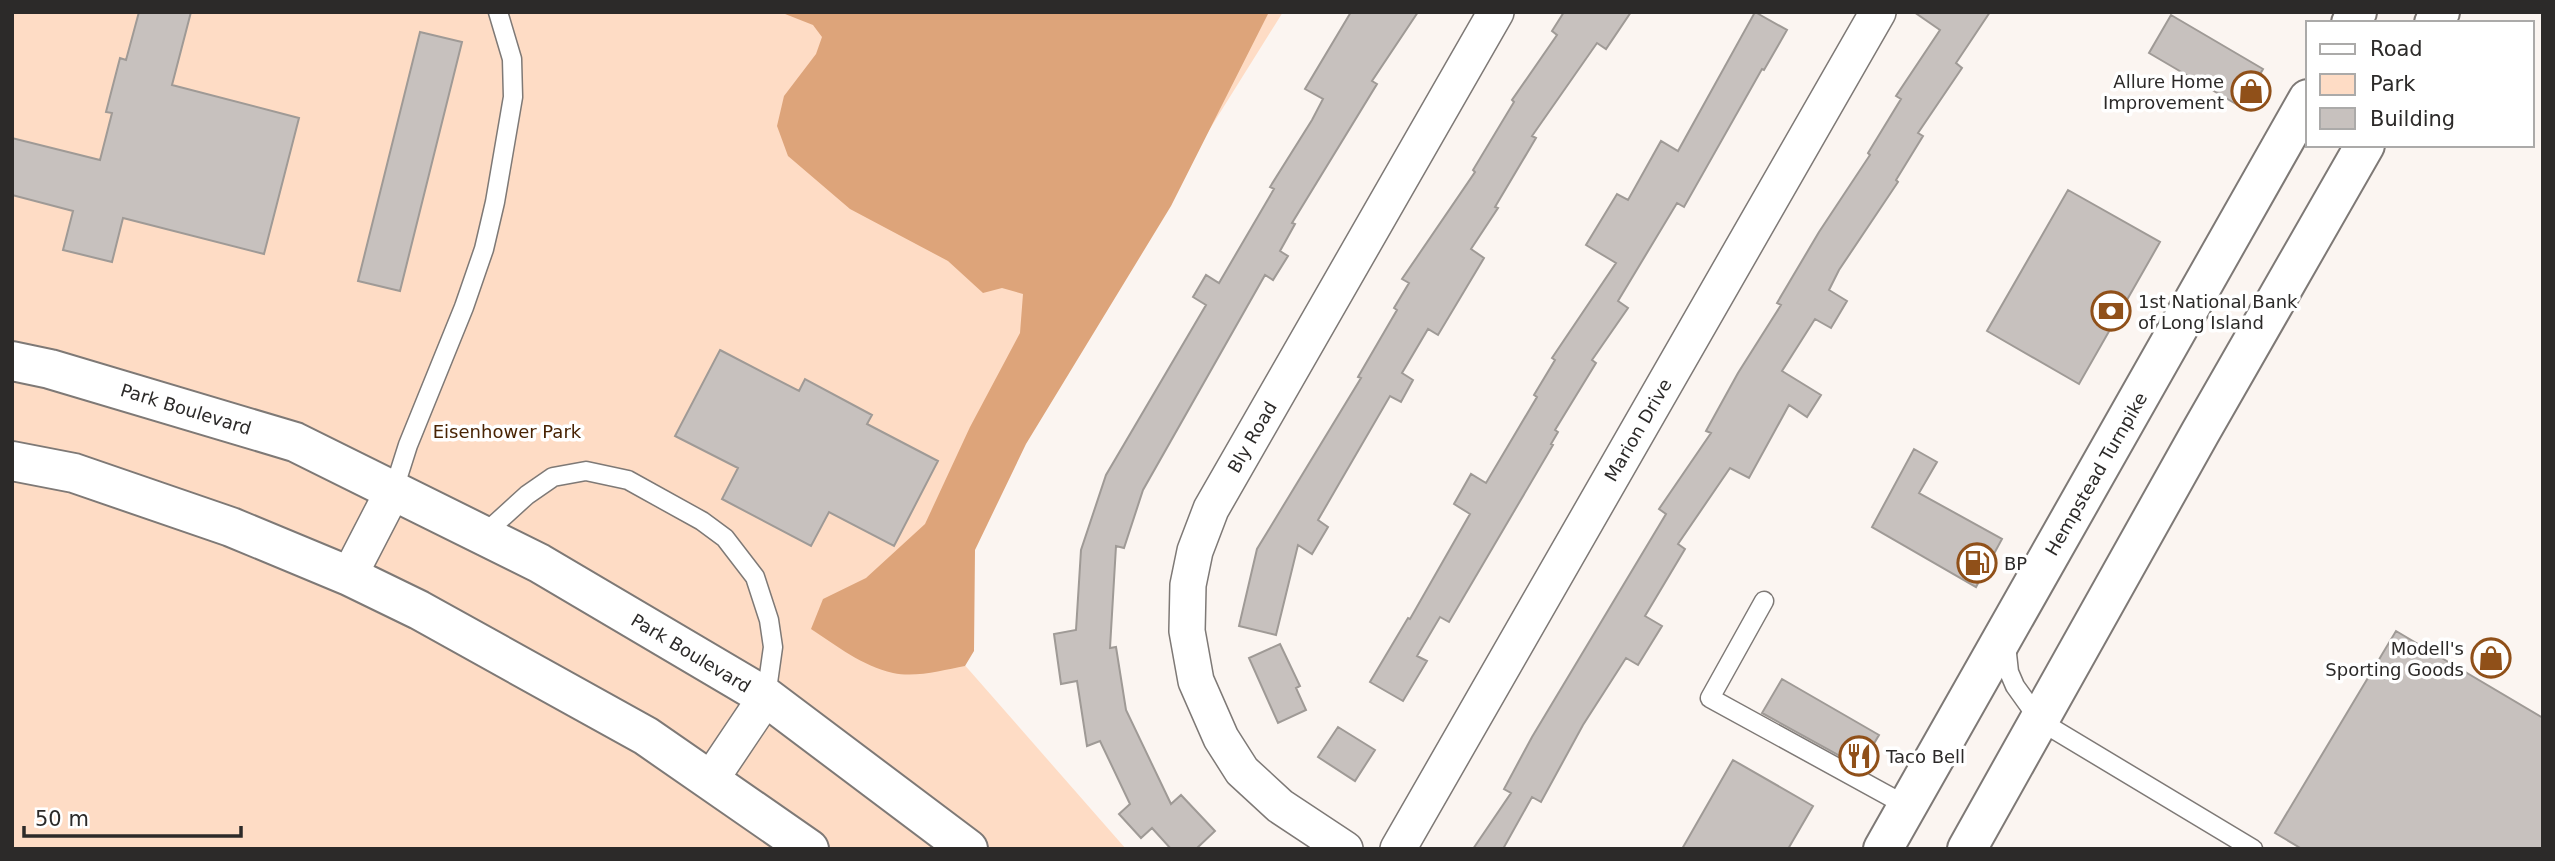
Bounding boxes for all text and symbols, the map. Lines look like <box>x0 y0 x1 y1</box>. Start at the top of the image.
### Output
legend <box>2306 21 2534 147</box>
text: Road <box>2370 37 2423 61</box>
shop icon: Allure Home Improvement <box>2230 70 2272 112</box>
place label: Allure Home Improvement <box>2103 71 2224 113</box>
text: Park <box>2370 72 2416 96</box>
text: Building <box>2370 107 2455 131</box>
bank icon: 1st National Bank of Long Island <box>2090 290 2132 332</box>
place label: 1st National Bank of Long Island <box>2138 291 2298 333</box>
street label: Marion Drive <box>1600 375 1676 485</box>
street label: Park Boulevard <box>118 379 254 439</box>
street label: Hempstead Turnpike <box>2041 389 2151 559</box>
street label: Bly Road <box>1223 398 1281 476</box>
park label: Eisenhower Park <box>433 421 582 442</box>
fuel station icon: BP <box>1956 542 1998 584</box>
place label: BP <box>2004 553 2027 574</box>
street label: Park Boulevard <box>627 609 755 697</box>
shop icon: Modell's Sporting Goods <box>2470 637 2512 679</box>
place label: Modell's Sporting Goods <box>2325 638 2464 680</box>
restaurant icon: Taco Bell <box>1838 735 1880 777</box>
place label: Taco Bell <box>1885 746 1965 767</box>
scale bar <box>24 794 242 838</box>
text: 50 m <box>35 807 89 831</box>

